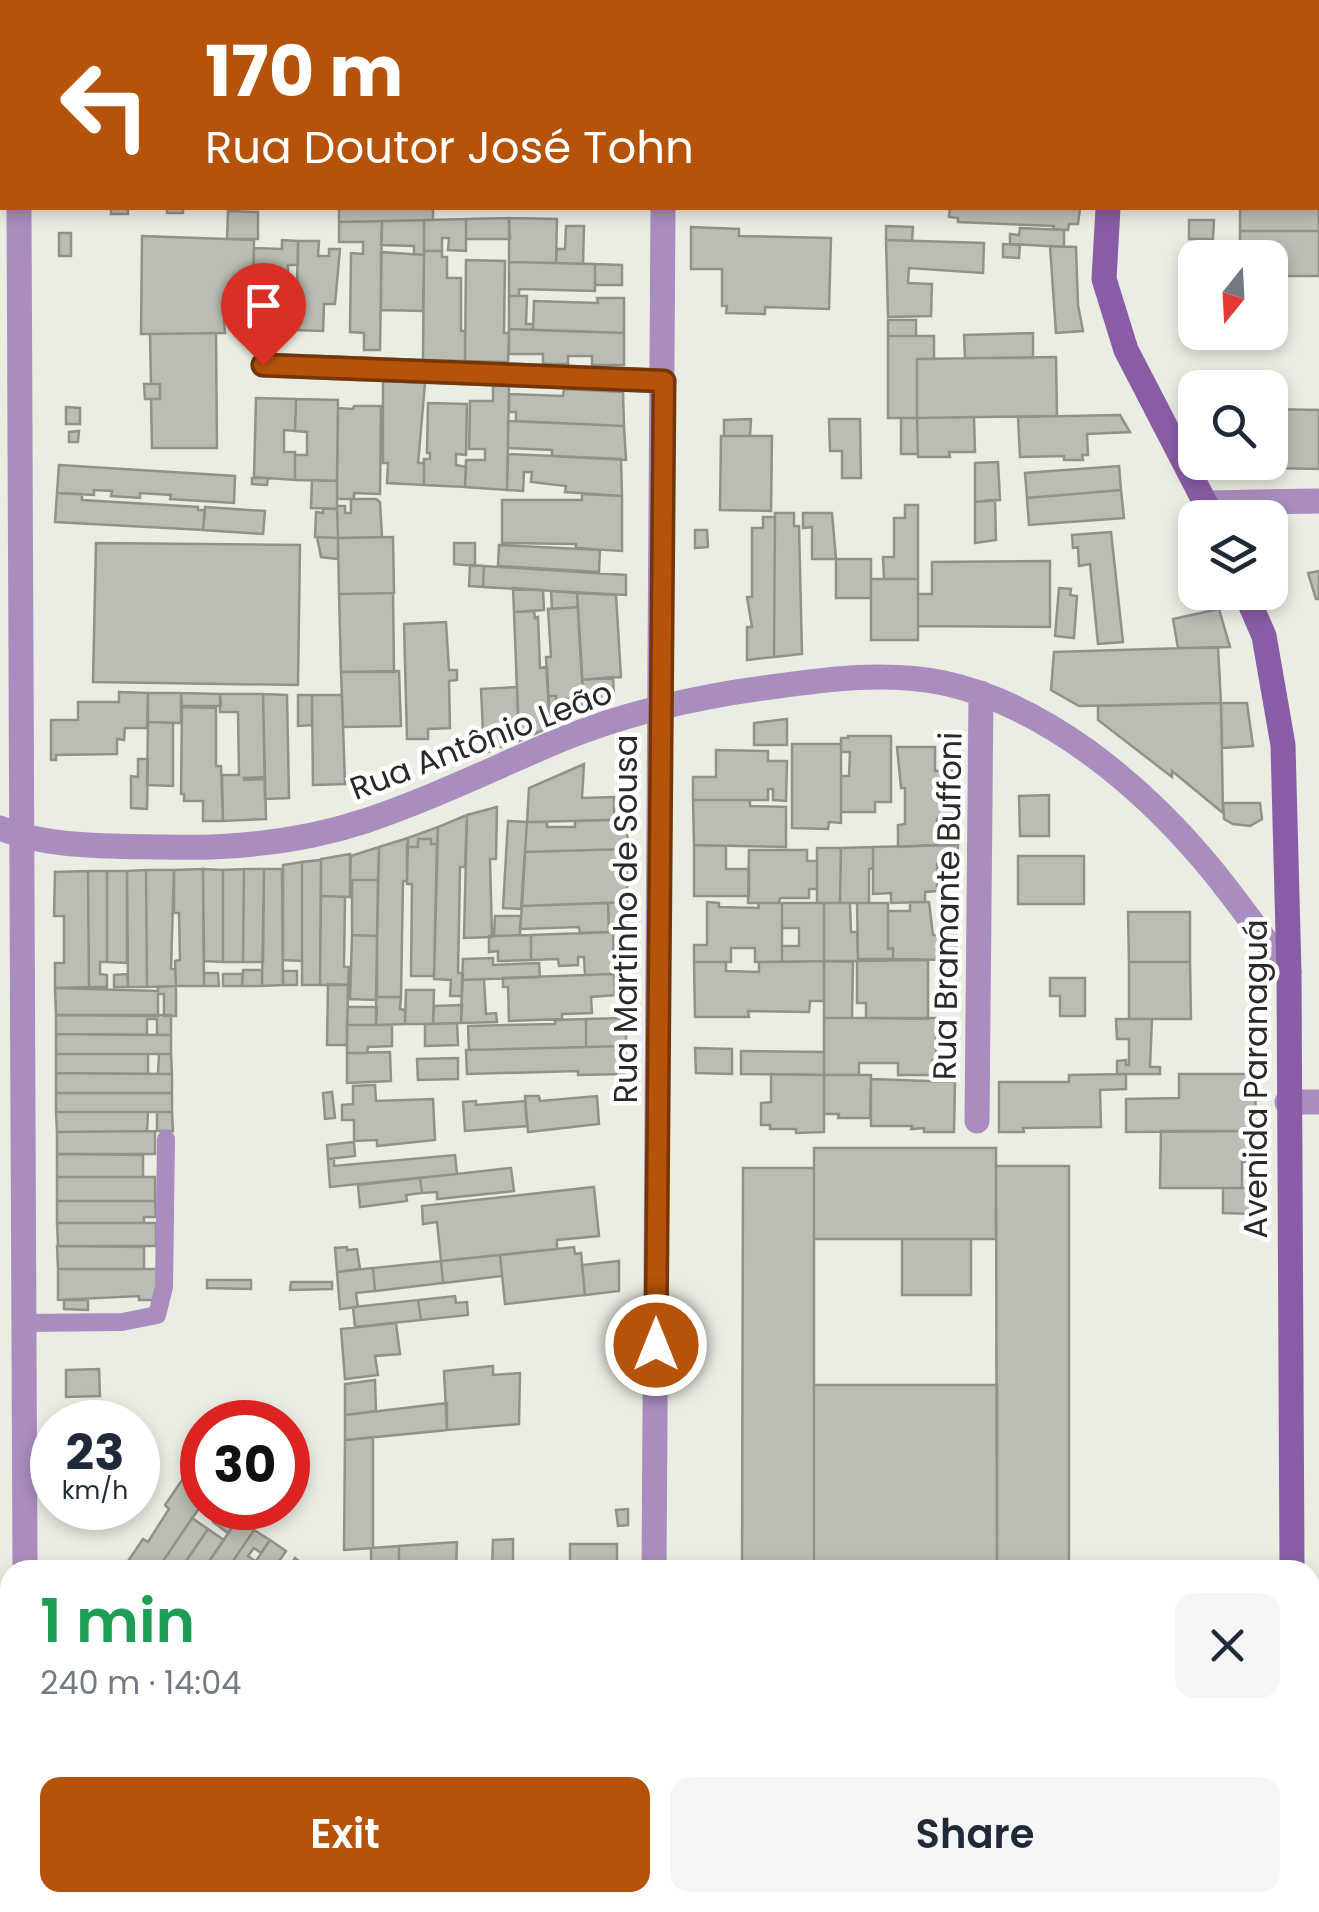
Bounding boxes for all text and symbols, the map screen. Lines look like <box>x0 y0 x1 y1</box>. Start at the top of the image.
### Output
text: 170 m <box>205 22 403 121</box>
icon: left <box>40 40 170 170</box>
text: Rua Doutor José Tohn <box>205 116 694 179</box>
north arrow <box>1178 240 1288 350</box>
map controls <box>1178 240 1288 610</box>
pin <box>221 263 306 366</box>
icon: arrive <box>236 278 291 333</box>
button: search <box>1178 370 1288 480</box>
button: layers <box>1178 500 1288 610</box>
street label: Rua Antônio Leão <box>343 669 619 811</box>
street label: Rua Bramante Buffoni <box>921 731 973 1081</box>
street label: Rua Martinho de Sousa <box>603 735 648 1103</box>
street label: Avenida Paranaguá <box>1233 919 1278 1239</box>
position arrow <box>604 1293 708 1397</box>
speed limit sign: 30 <box>180 1400 310 1530</box>
text: 23 <box>66 1417 124 1488</box>
text: km/h <box>62 1473 128 1508</box>
text: 1 min <box>40 1579 195 1663</box>
button: close <box>1175 1593 1280 1698</box>
text: 240 m · 14:04 <box>40 1660 241 1705</box>
button: Exit <box>40 1777 650 1892</box>
button: Share <box>670 1777 1280 1892</box>

